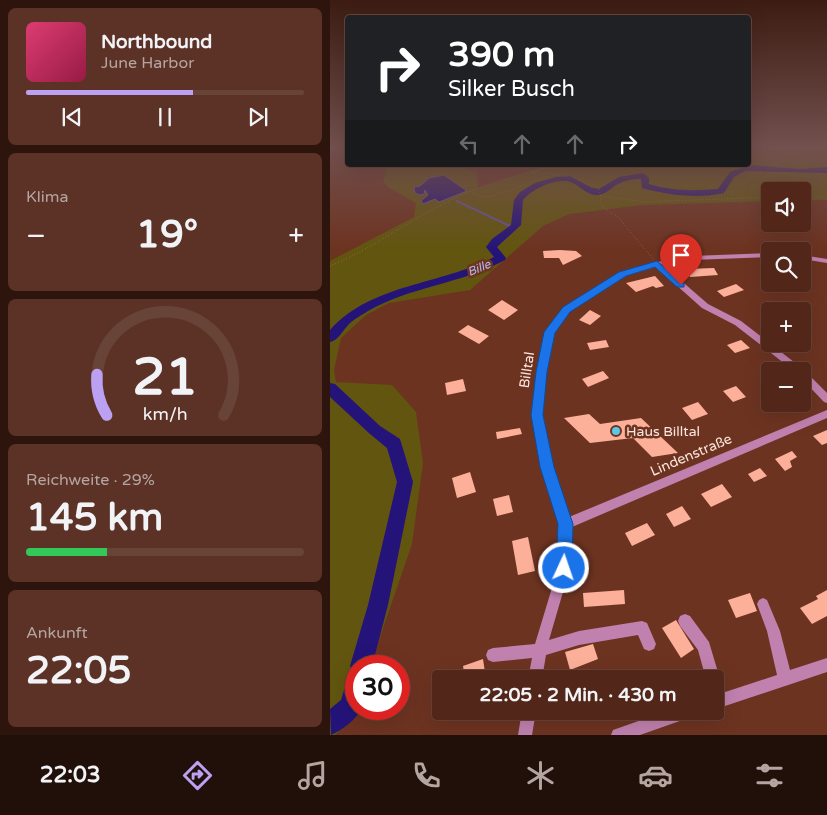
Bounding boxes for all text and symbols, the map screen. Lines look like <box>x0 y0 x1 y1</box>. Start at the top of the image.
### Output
text: Northbound <box>101 31 212 53</box>
text: 390 m <box>448 34 555 76</box>
icon: right <box>365 35 430 100</box>
text: June Harbor <box>101 53 194 73</box>
text: Silker Busch <box>448 76 575 102</box>
icon: previous <box>58 103 86 131</box>
icon: pause <box>151 103 179 131</box>
icon: next <box>244 103 272 131</box>
icon: left <box>455 130 483 158</box>
icon: ahead <box>508 130 536 158</box>
icon: ahead <box>561 130 589 158</box>
icon: right <box>614 130 642 158</box>
map controls <box>761 182 811 412</box>
button: sound <box>761 182 811 232</box>
text: Klima <box>26 187 68 207</box>
text: 19° <box>136 212 198 258</box>
text: − <box>26 219 46 253</box>
text: + <box>288 219 304 253</box>
pin <box>660 234 702 285</box>
icon: arrive <box>667 241 695 269</box>
button: search <box>761 242 811 292</box>
water label: Bille <box>465 256 494 279</box>
button: + <box>761 302 811 352</box>
text: 21 <box>132 346 198 409</box>
street label: Billtal <box>516 351 538 389</box>
button: − <box>761 362 811 412</box>
text: km/h <box>143 404 187 425</box>
place label: Haus Billtal <box>626 423 700 440</box>
marker: Haus Billtal <box>610 425 622 437</box>
street label: Lindenstraße <box>648 430 734 480</box>
text: Reichweite · 29% <box>26 470 155 490</box>
text: 145 km <box>26 495 163 541</box>
position arrow <box>537 541 589 593</box>
text: Ankunft <box>26 623 88 643</box>
text: 22:05 <box>26 648 131 694</box>
speed limit sign: 30 <box>345 655 410 720</box>
text: 22:05 · 2 Min. · 430 m <box>480 684 676 706</box>
icon: directions <box>180 758 215 793</box>
icon: music <box>295 758 330 793</box>
icon: phone <box>409 758 444 793</box>
icon: climate <box>523 758 558 793</box>
icon: car <box>638 758 673 793</box>
icon: filters <box>752 758 787 793</box>
text: 22:03 <box>40 762 101 788</box>

